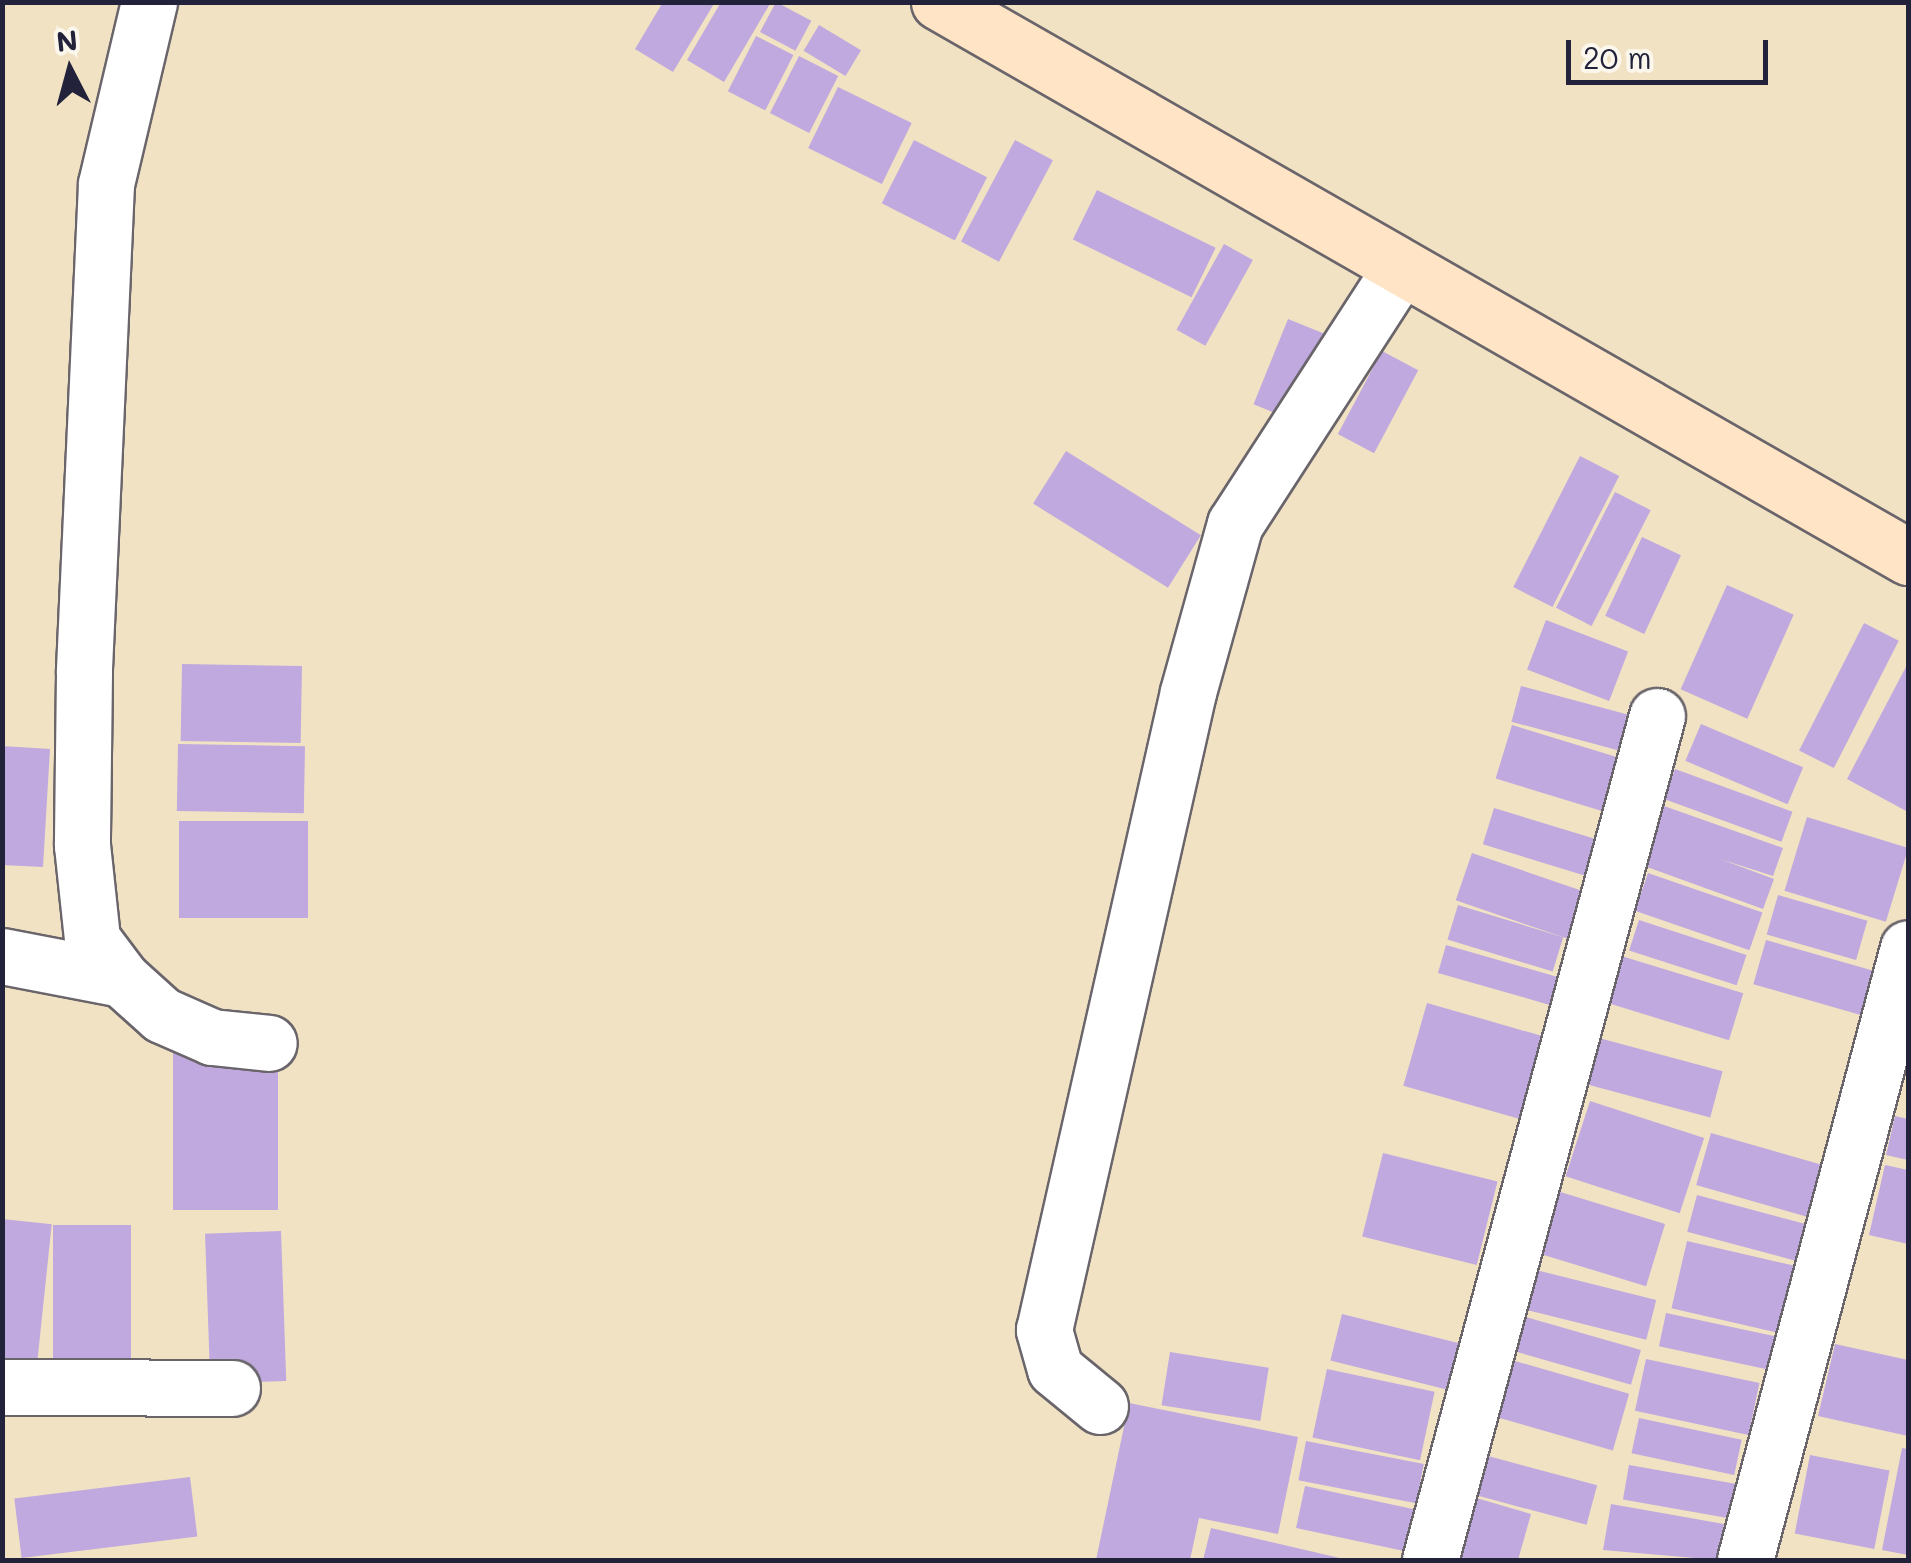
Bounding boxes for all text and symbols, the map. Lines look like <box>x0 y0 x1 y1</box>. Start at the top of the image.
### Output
north arrow <box>20 20 120 120</box>
scale bar <box>1571 20 1774 82</box>
text: N <box>54 21 79 59</box>
text: 20 m <box>1583 37 1652 77</box>

